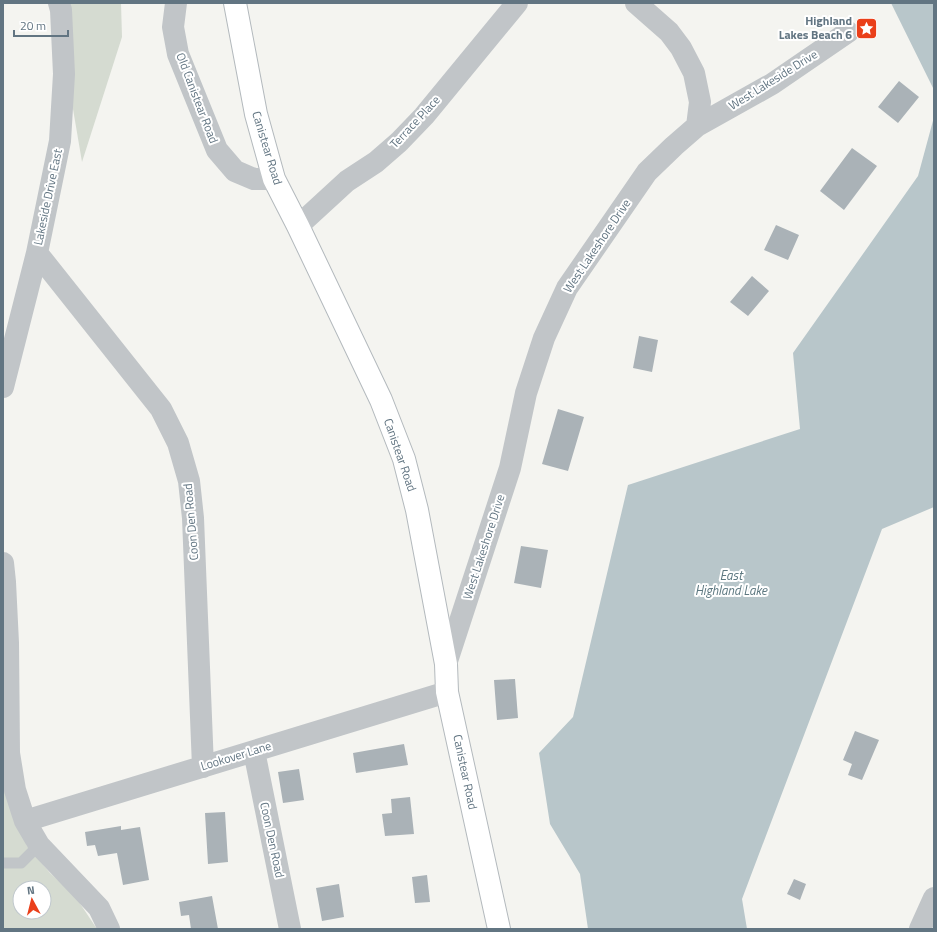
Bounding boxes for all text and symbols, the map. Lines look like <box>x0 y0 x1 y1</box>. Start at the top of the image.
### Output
place label: Highland Lakes Beach 6 <box>779 11 852 44</box>
scale bar <box>14 12 68 38</box>
place icon: Highland Lakes Beach 6 <box>854 15 880 41</box>
text: 20 m <box>20 16 46 35</box>
street label: West Lakeside Drive <box>725 45 821 115</box>
street label: Old Canistear Road <box>171 50 224 146</box>
street label: Terrace Place <box>385 91 444 152</box>
street label: Canistear Road <box>247 109 288 187</box>
street label: Lakeside Drive East <box>28 146 67 247</box>
street label: West Lakeshore Drive <box>558 195 635 296</box>
street label: Canistear Road <box>379 416 422 494</box>
street label: Coon Den Road <box>178 483 203 561</box>
street label: West Lakeshore Drive <box>458 492 509 602</box>
water label: East Highland Lake <box>695 565 768 600</box>
street label: Canistear Road <box>448 733 483 811</box>
street label: Lookover Lane <box>198 736 274 775</box>
street label: Coon Den Road <box>255 800 290 880</box>
north arrow <box>12 880 52 920</box>
text: N <box>26 882 36 898</box>

